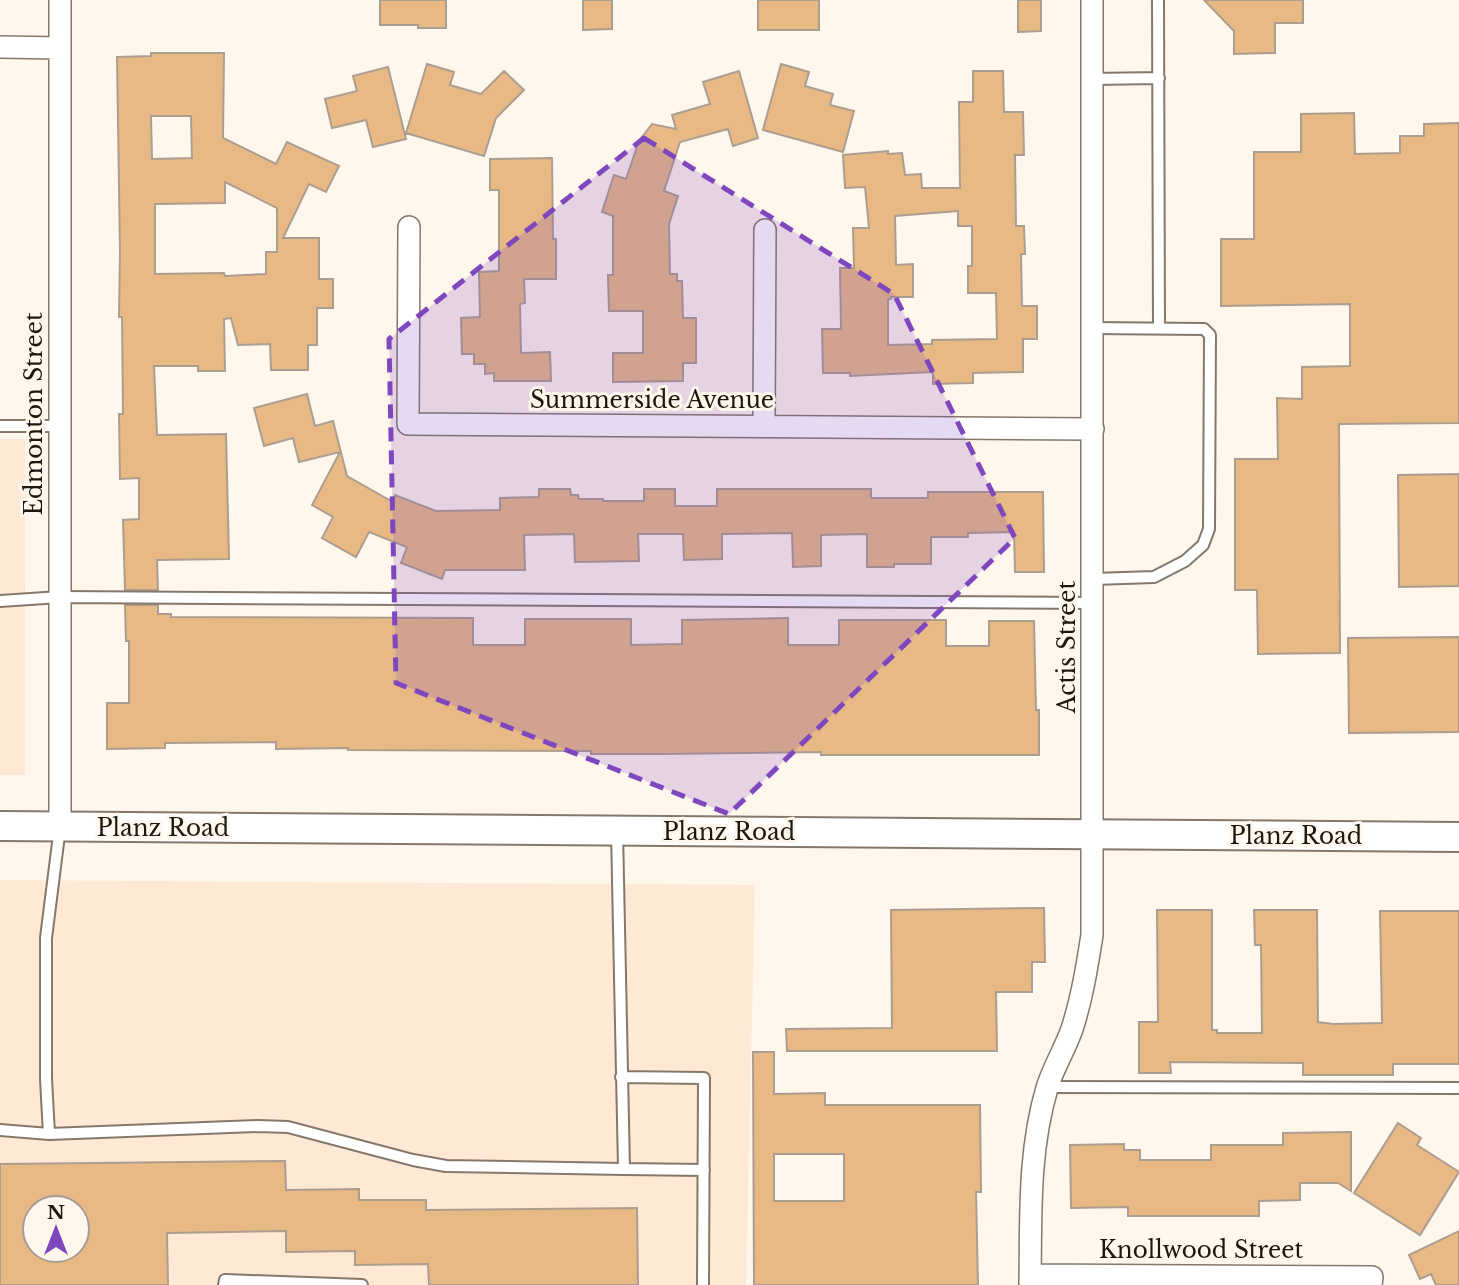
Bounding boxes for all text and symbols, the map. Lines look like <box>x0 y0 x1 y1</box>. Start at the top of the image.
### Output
street label: Edmonton Street <box>20 312 48 516</box>
street label: Summerside Avenue <box>530 386 774 414</box>
street label: Actis Street <box>1053 580 1081 714</box>
street label: Planz Road <box>97 814 229 842</box>
street label: Planz Road <box>663 818 795 846</box>
street label: Planz Road <box>1230 822 1362 850</box>
north arrow <box>21 1194 91 1264</box>
text: N <box>47 1201 65 1224</box>
street label: Knollwood Street <box>1099 1236 1303 1264</box>

